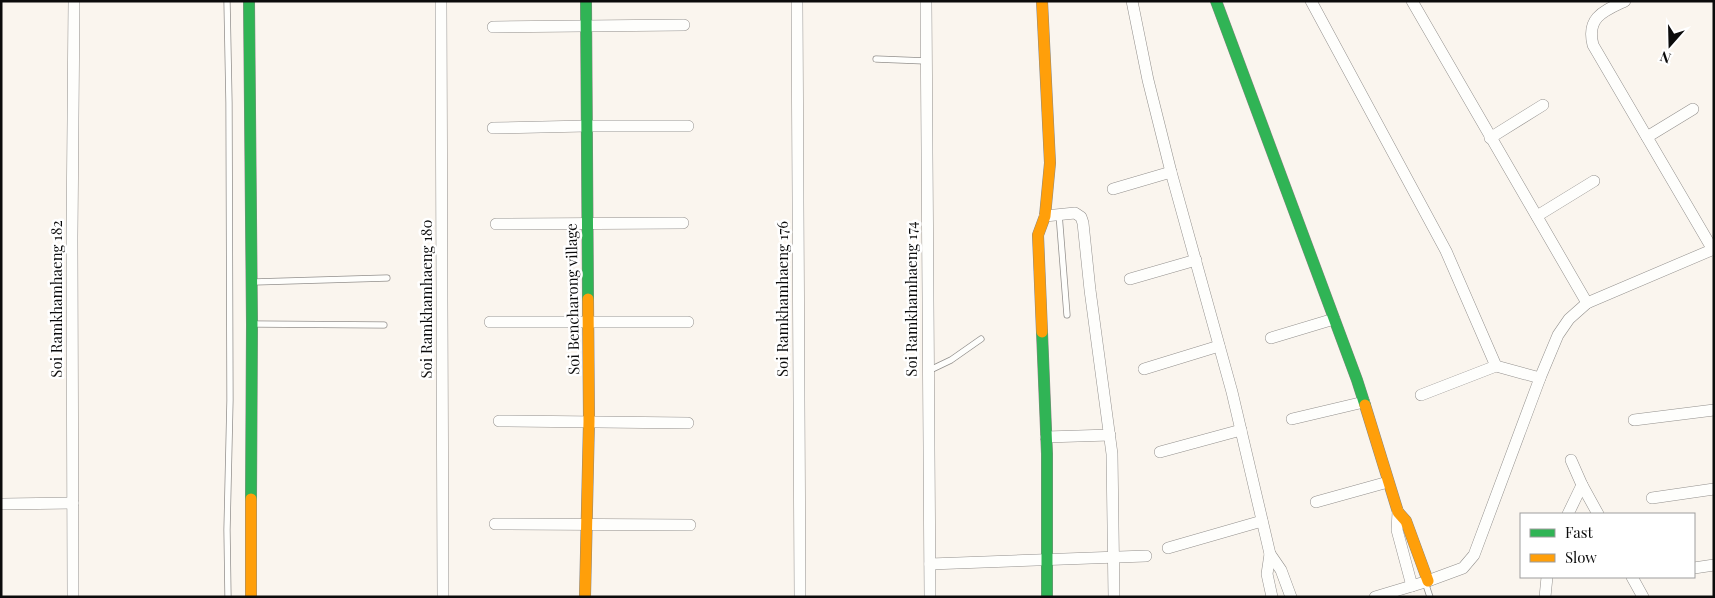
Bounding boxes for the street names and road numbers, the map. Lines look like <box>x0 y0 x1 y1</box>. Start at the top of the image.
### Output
street label: Soi Ramkhamhaeng 180 <box>416 219 436 379</box>
street label: Soi Ramkhamhaeng 182 <box>46 220 66 378</box>
street label: Soi Ramkhamhaeng 176 <box>772 221 792 377</box>
street label: Soi Ramkhamhaeng 174 <box>901 221 921 377</box>
street label: Soi Bencharong village <box>561 223 583 375</box>

